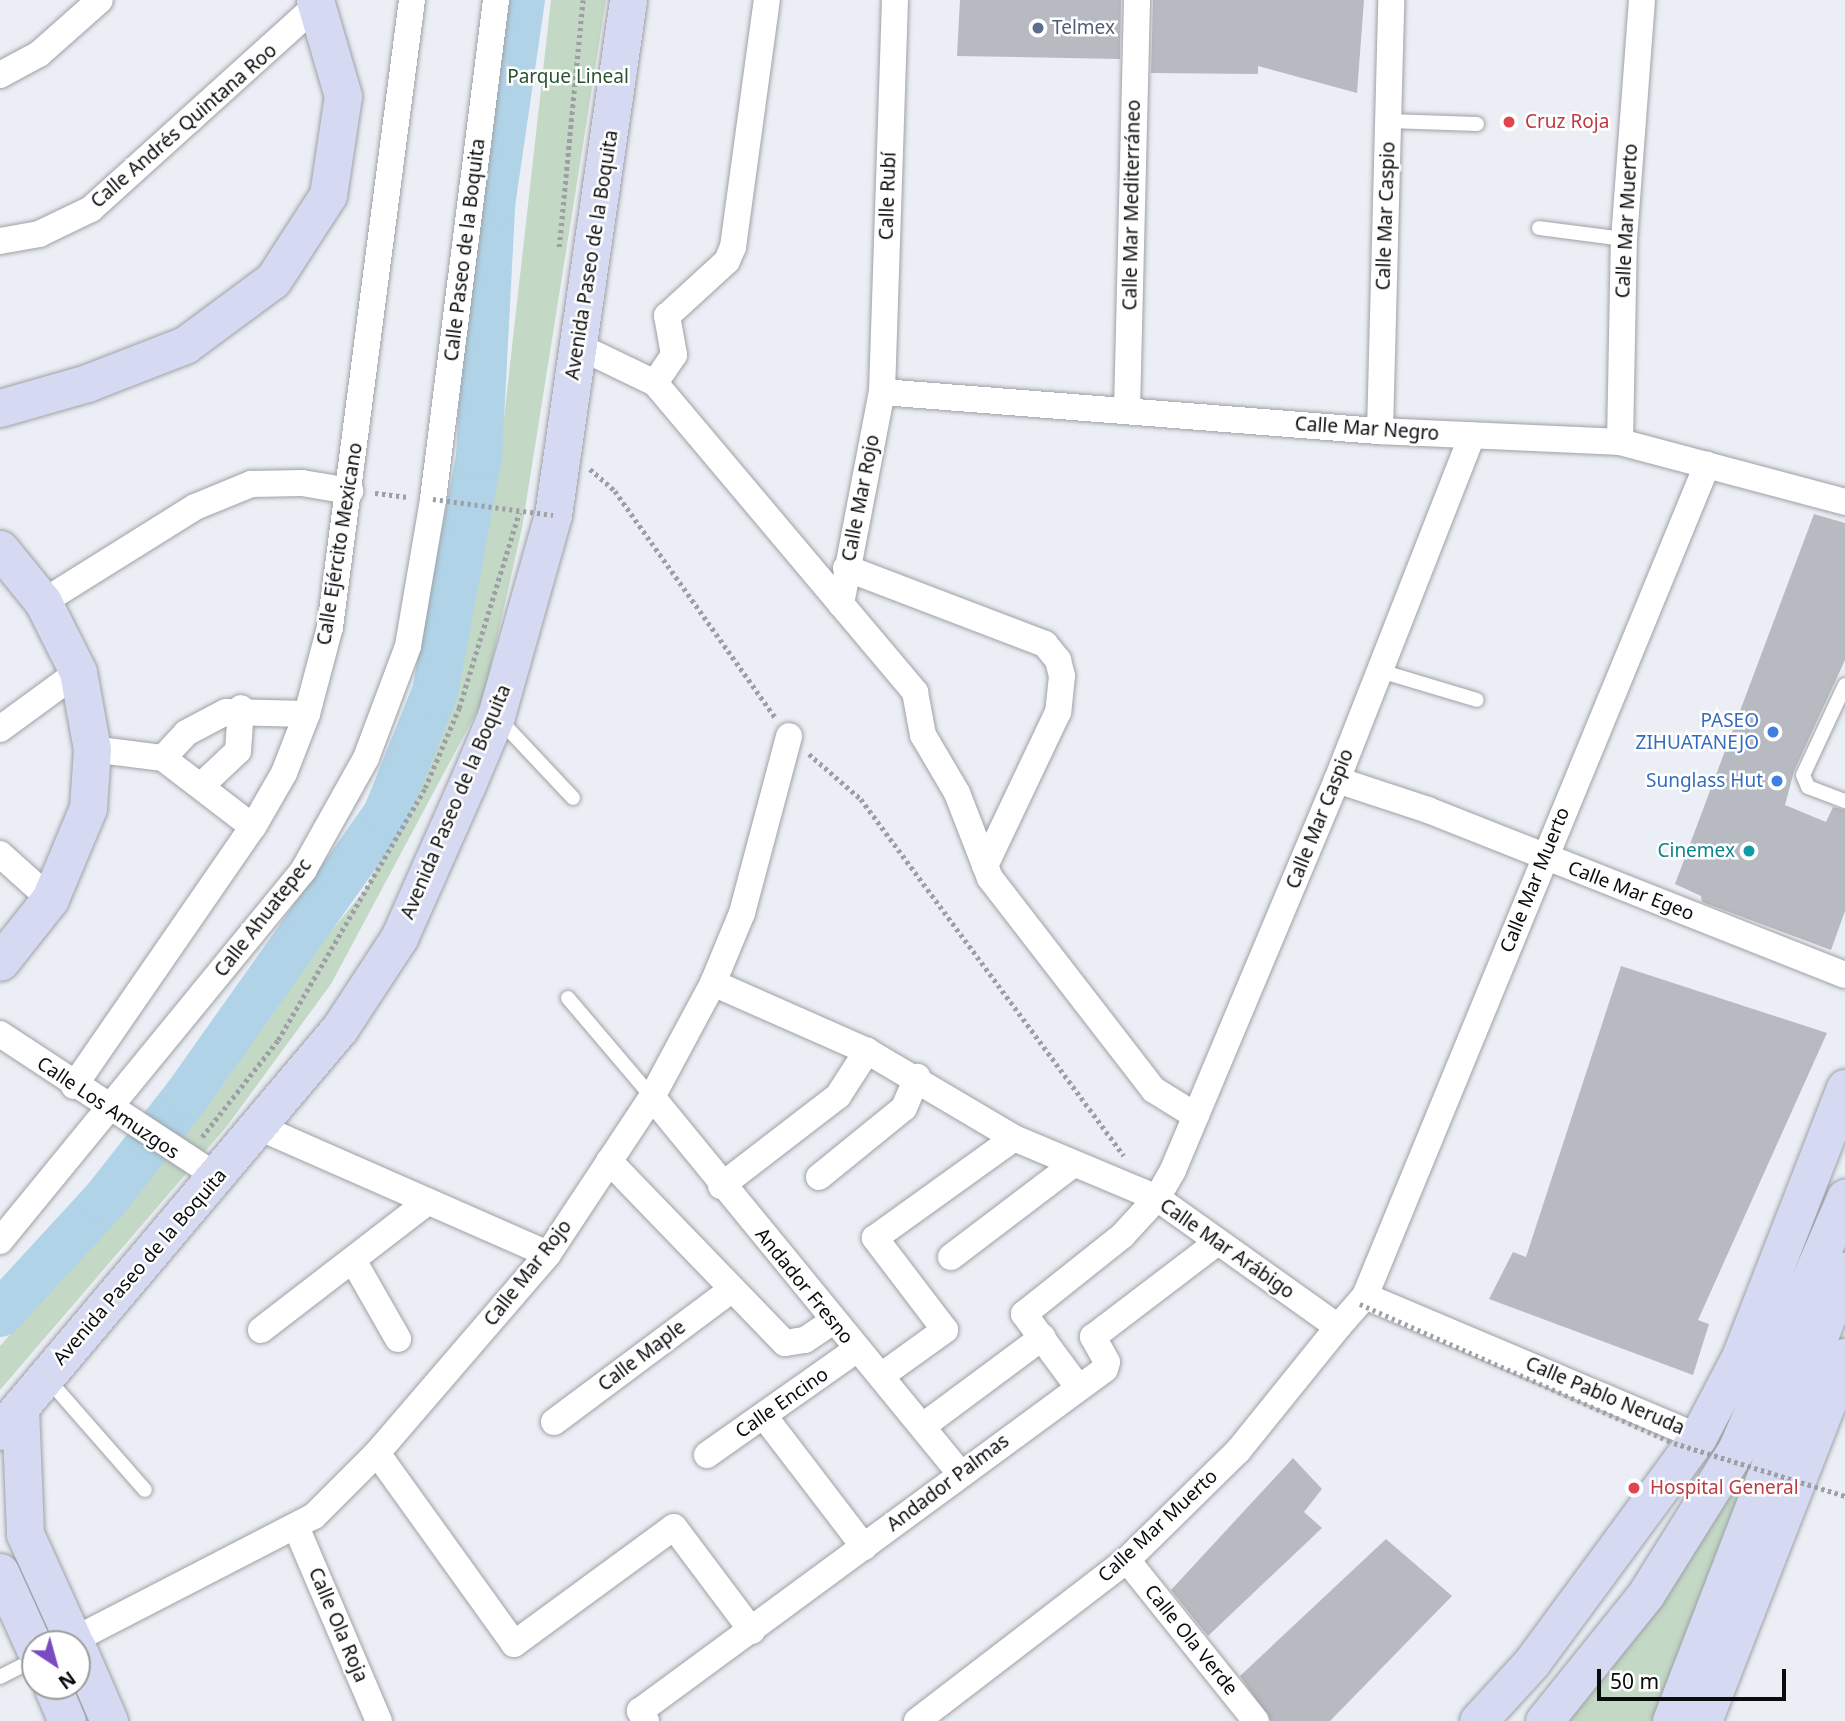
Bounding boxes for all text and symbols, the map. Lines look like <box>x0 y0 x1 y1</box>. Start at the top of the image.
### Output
place label: Telmex <box>1052 17 1115 39</box>
marker: Telmex <box>1030 20 1046 36</box>
street label: Calle Andrés Quintana Roo <box>86 39 282 213</box>
park label: Parque Lineal <box>507 66 629 88</box>
street label: Calle Mar Mediterráneo <box>1119 99 1145 311</box>
place label: Cruz Roja <box>1525 111 1609 133</box>
marker: Cruz Roja <box>1499 112 1519 132</box>
street label: Avenida Paseo de la Boquita <box>561 129 623 381</box>
street label: Calle Paseo de la Boquita <box>440 137 490 363</box>
street label: Calle Mar Caspio <box>1372 141 1400 291</box>
street label: Calle Mar Muerto <box>1612 143 1642 299</box>
street label: Calle Rubí <box>875 151 901 241</box>
street label: Calle Mar Negro <box>1294 413 1440 445</box>
street label: Calle Mar Rojo <box>838 433 884 563</box>
street label: Calle Ejército Mexicano <box>313 441 367 647</box>
street label: Avenida Paseo de la Boquita <box>396 681 516 923</box>
place label: PASEO ZIHUATANEJO <box>1636 710 1759 754</box>
marker: PASEO ZIHUATANEJO <box>1765 724 1781 740</box>
street label: Calle Mar Caspio <box>1282 746 1358 892</box>
place label: Sunglass Hut <box>1646 770 1763 792</box>
marker: Sunglass Hut <box>1769 773 1785 789</box>
street label: Calle Mar Muerto <box>1495 804 1575 956</box>
place label: Cinemex <box>1657 840 1735 862</box>
marker: Cinemex <box>1741 843 1757 859</box>
street label: Calle Ahuatepec <box>210 854 316 982</box>
street label: Calle Mar Egeo <box>1565 856 1697 926</box>
street label: Calle Los Amuzgos <box>33 1052 183 1164</box>
street label: Avenida Paseo de la Boquita <box>49 1164 231 1370</box>
street label: Calle Mar Arábigo <box>1155 1194 1299 1304</box>
street label: Calle Mar Rojo <box>479 1215 577 1331</box>
street label: Andador Fresno <box>750 1223 858 1349</box>
street label: Calle Maple <box>594 1316 690 1396</box>
street label: Calle Pablo Neruda <box>1522 1352 1688 1440</box>
street label: Calle Encino <box>731 1363 833 1443</box>
street label: Andador Palmas <box>883 1430 1013 1536</box>
street label: Calle Mar Muerto <box>1094 1465 1222 1587</box>
place label: Hospital General <box>1650 1477 1799 1499</box>
marker: Hospital General <box>1624 1478 1644 1498</box>
street label: Calle Ola Roja <box>304 1564 372 1686</box>
street label: Calle Ola Verde <box>1140 1580 1242 1700</box>
north arrow <box>21 1630 91 1700</box>
scale bar <box>1600 1654 1789 1698</box>
text: N <box>53 1665 81 1695</box>
text: 50 m <box>1610 1667 1659 1695</box>

